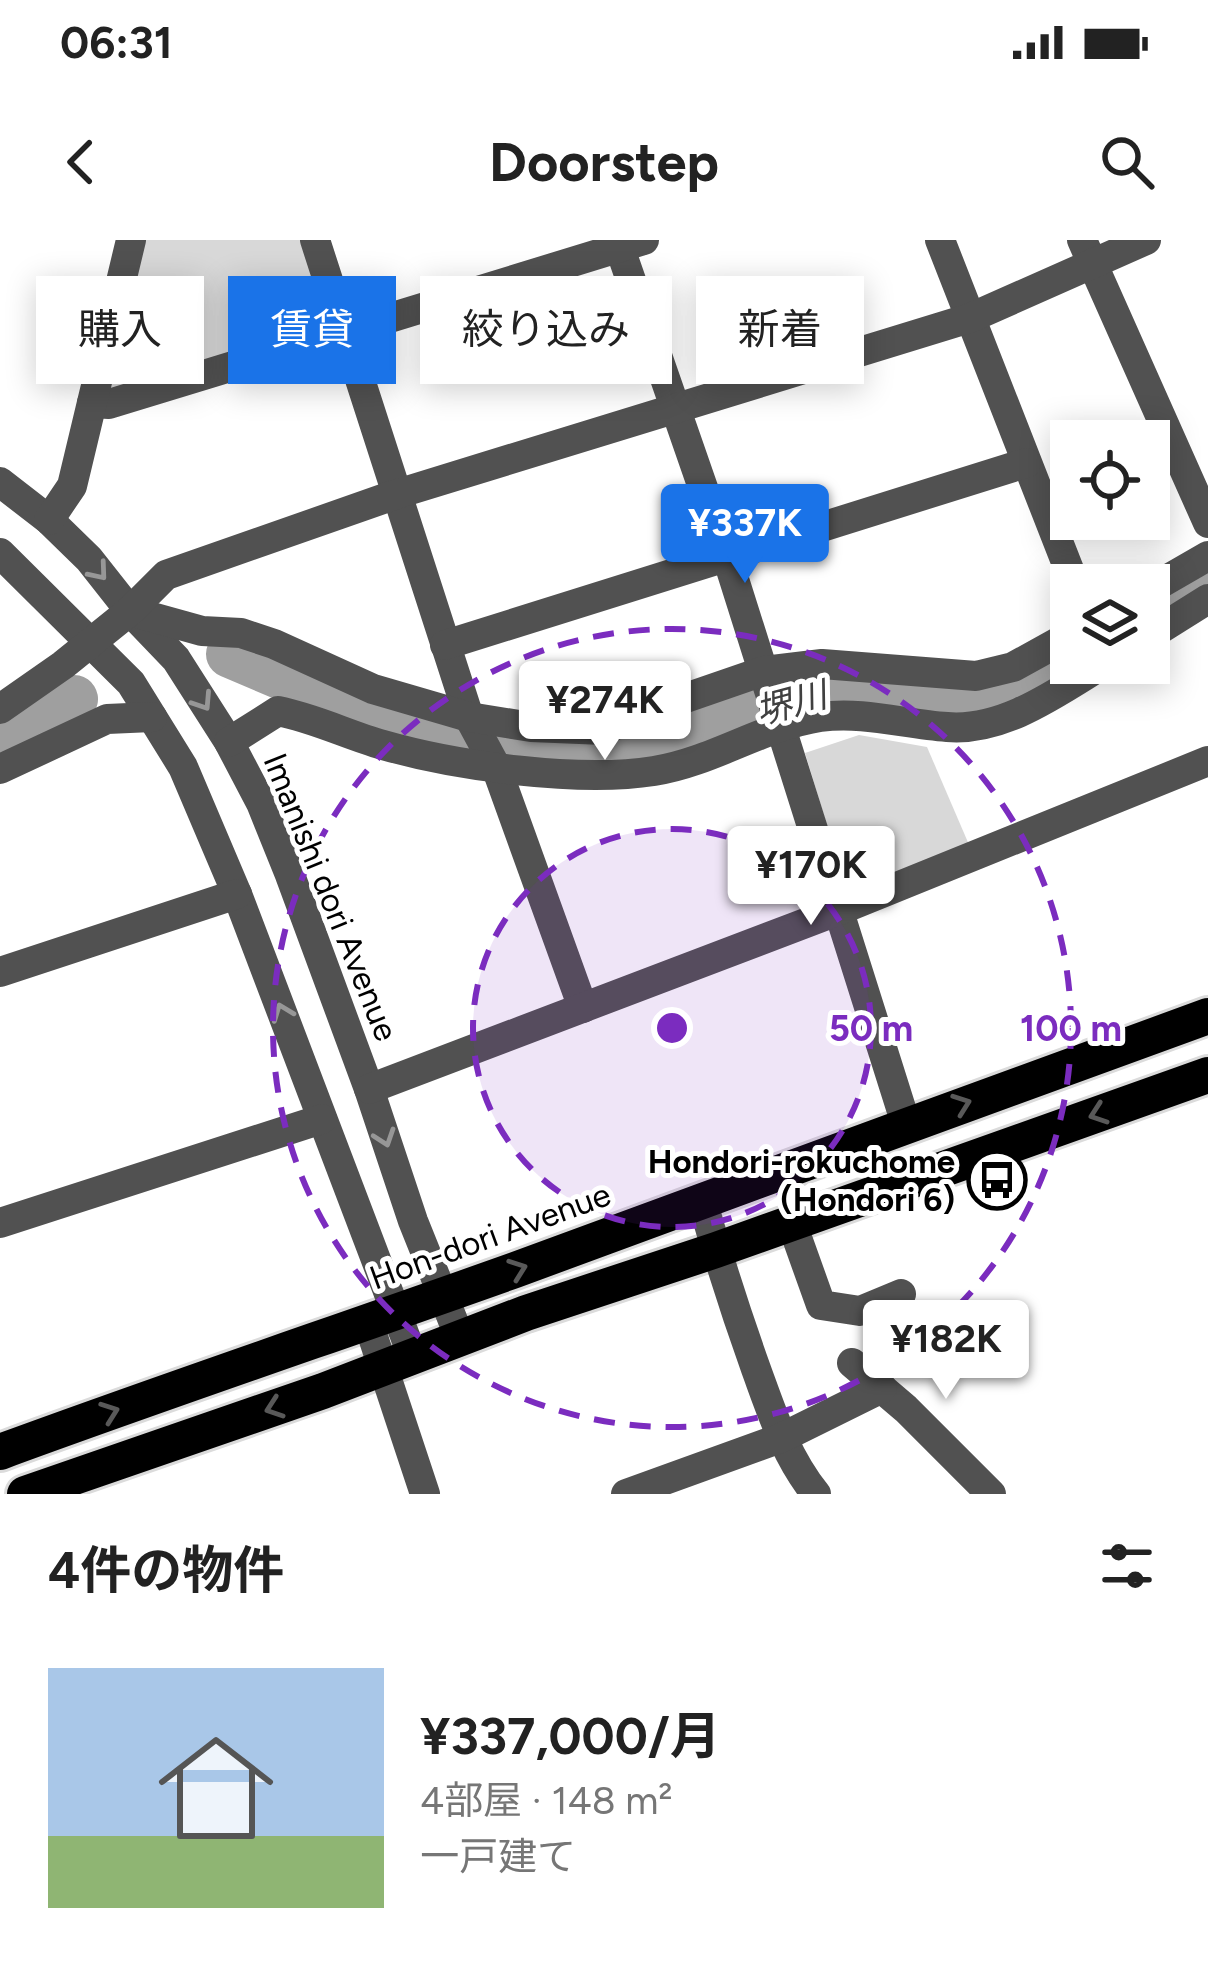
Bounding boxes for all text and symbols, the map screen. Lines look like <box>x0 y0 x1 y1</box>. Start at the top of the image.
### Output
text: 06:31 <box>60 15 173 69</box>
icon: back <box>48 129 114 195</box>
icon: search <box>1094 129 1160 195</box>
text: Doorstep <box>489 130 719 195</box>
chip: 購入 <box>36 276 204 384</box>
chip: 賃貸 <box>228 276 396 384</box>
chip: 絞り込み <box>420 276 672 384</box>
chip: 新着 <box>696 276 864 384</box>
map controls <box>1050 420 1170 684</box>
button: locate <box>1050 420 1170 540</box>
pin: ¥337K <box>661 484 829 586</box>
text: ¥337K <box>688 499 802 546</box>
one-way arrow <box>84 558 106 580</box>
button: layers <box>1050 564 1170 684</box>
pin: ¥274K <box>521 661 689 763</box>
water label: 堺川 <box>751 672 835 733</box>
text: ¥274K <box>546 676 664 723</box>
one-way arrow <box>189 689 211 711</box>
street label: Imanishi dori Avenue <box>255 748 407 1046</box>
pin: ¥170K <box>727 826 895 928</box>
text: ¥170K <box>755 841 867 888</box>
one-way arrow <box>271 1003 296 1024</box>
centre of rings <box>651 1007 693 1049</box>
text: 50 m <box>829 1007 913 1050</box>
text: 100 m <box>1020 1007 1122 1050</box>
one-way arrow <box>950 1094 971 1118</box>
one-way arrow <box>1088 1100 1109 1124</box>
one-way arrow <box>371 1126 395 1147</box>
place label: Hondori-rokuchome (Hondori 6) <box>648 1142 955 1219</box>
bus stop icon: Hondori-rokuchome (Hondori 6) <box>966 1149 1028 1211</box>
street label: Hon-dori Avenue <box>364 1174 616 1298</box>
one-way arrow <box>506 1259 527 1283</box>
pin: ¥182K <box>862 1300 1030 1402</box>
text: ¥182K <box>890 1315 1002 1362</box>
one-way arrow <box>264 1394 285 1418</box>
one-way arrow <box>98 1402 119 1426</box>
icon: filters <box>1094 1533 1160 1599</box>
text: 4件の物件 <box>48 1540 284 1601</box>
text: ¥337,000/月 <box>420 1706 721 1767</box>
icon: home <box>144 1716 288 1860</box>
text: 4部屋 · 148 m² <box>420 1777 673 1824</box>
text: 一戸建て <box>420 1833 576 1880</box>

